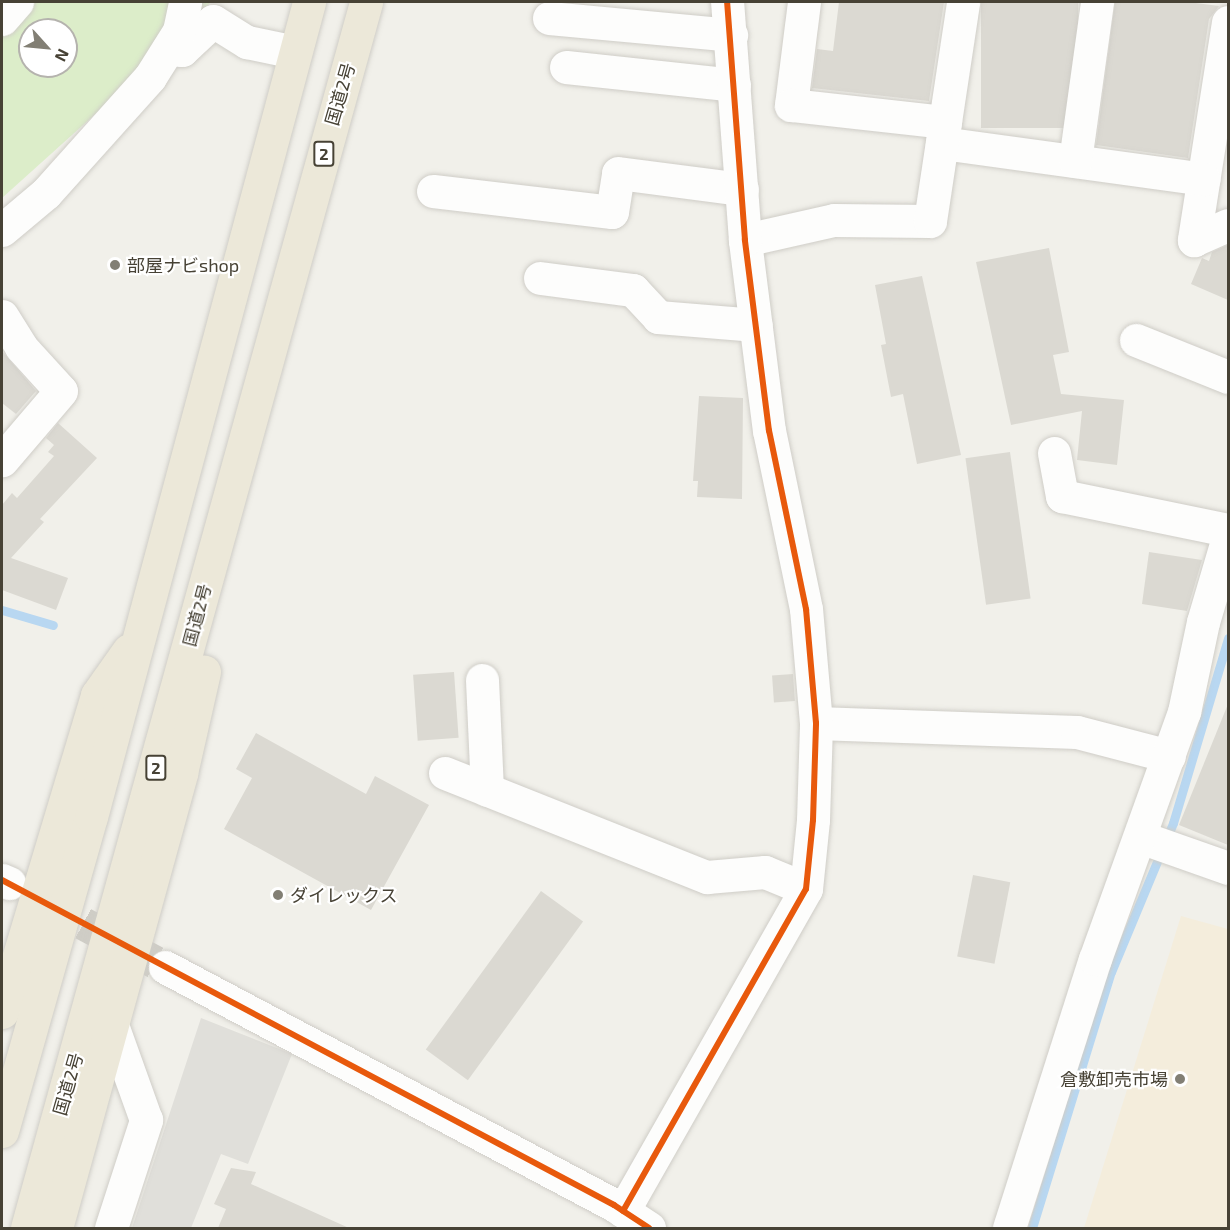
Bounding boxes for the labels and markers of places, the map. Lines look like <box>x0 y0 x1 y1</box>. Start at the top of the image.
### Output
place label: 部屋ナビshop <box>127 254 239 276</box>
marker: 部屋ナビshop <box>108 258 122 272</box>
place label: ダイレックス <box>290 884 398 906</box>
marker: ダイレックス <box>271 888 285 902</box>
place label: 倉敷卸売市場 <box>1060 1068 1168 1090</box>
marker: 倉敷卸売市場 <box>1173 1072 1187 1086</box>

